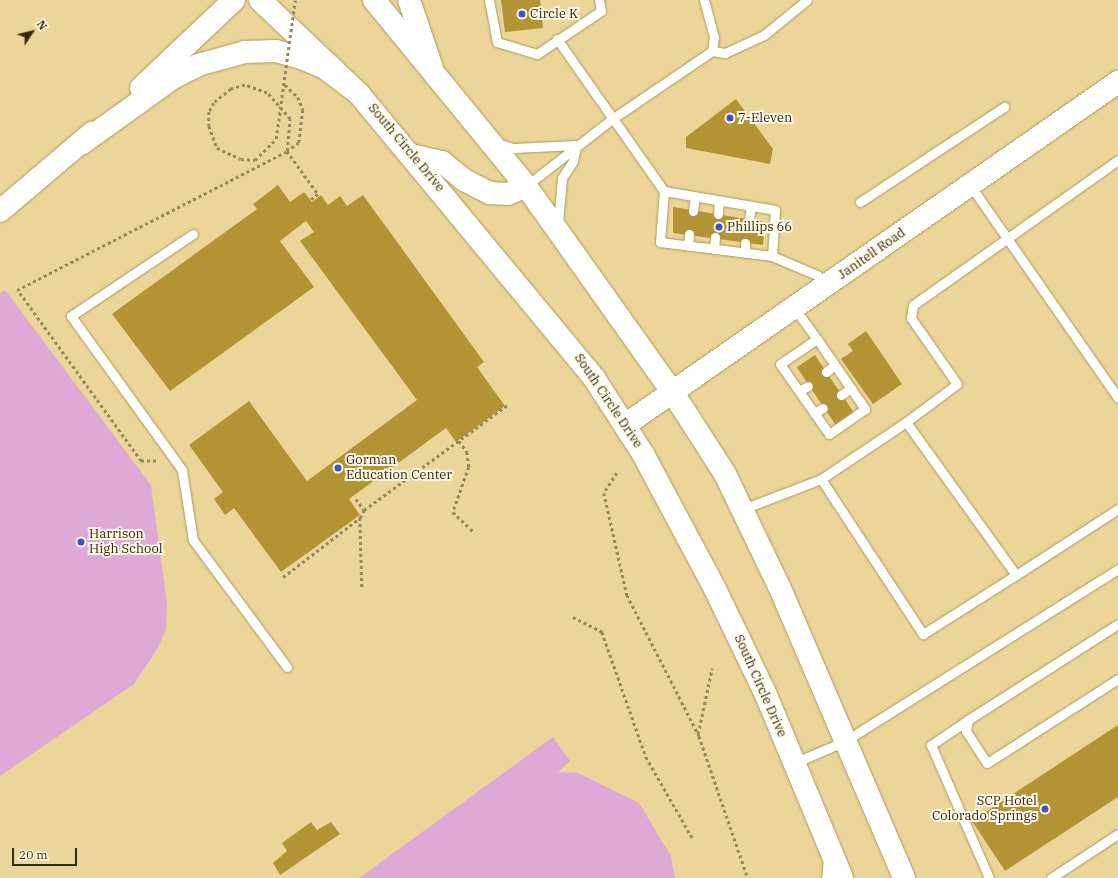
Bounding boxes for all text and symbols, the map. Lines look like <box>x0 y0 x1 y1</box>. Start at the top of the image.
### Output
place label: Circle K <box>530 6 578 22</box>
marker: Circle K <box>517 9 527 19</box>
north arrow <box>12 12 52 52</box>
text: N <box>34 18 50 33</box>
street label: South Circle Drive <box>365 101 447 195</box>
place label: 7-Eleven <box>738 110 792 126</box>
marker: 7-Eleven <box>725 113 735 123</box>
place label: Phillips 66 <box>727 219 792 235</box>
marker: Phillips 66 <box>714 222 724 232</box>
street label: Janitell Road <box>835 225 909 283</box>
street label: South Circle Drive <box>571 351 645 451</box>
place label: Gorman Education Center <box>346 453 452 484</box>
marker: Gorman Education Center <box>333 463 343 473</box>
place label: Harrison High School <box>89 527 163 558</box>
marker: Harrison High School <box>76 537 86 547</box>
street label: South Circle Drive <box>730 632 790 740</box>
place label: SCP Hotel Colorado Springs <box>932 794 1037 825</box>
marker: SCP Hotel Colorado Springs <box>1040 804 1050 814</box>
scale bar <box>14 840 79 866</box>
text: 20 m <box>19 847 48 862</box>

